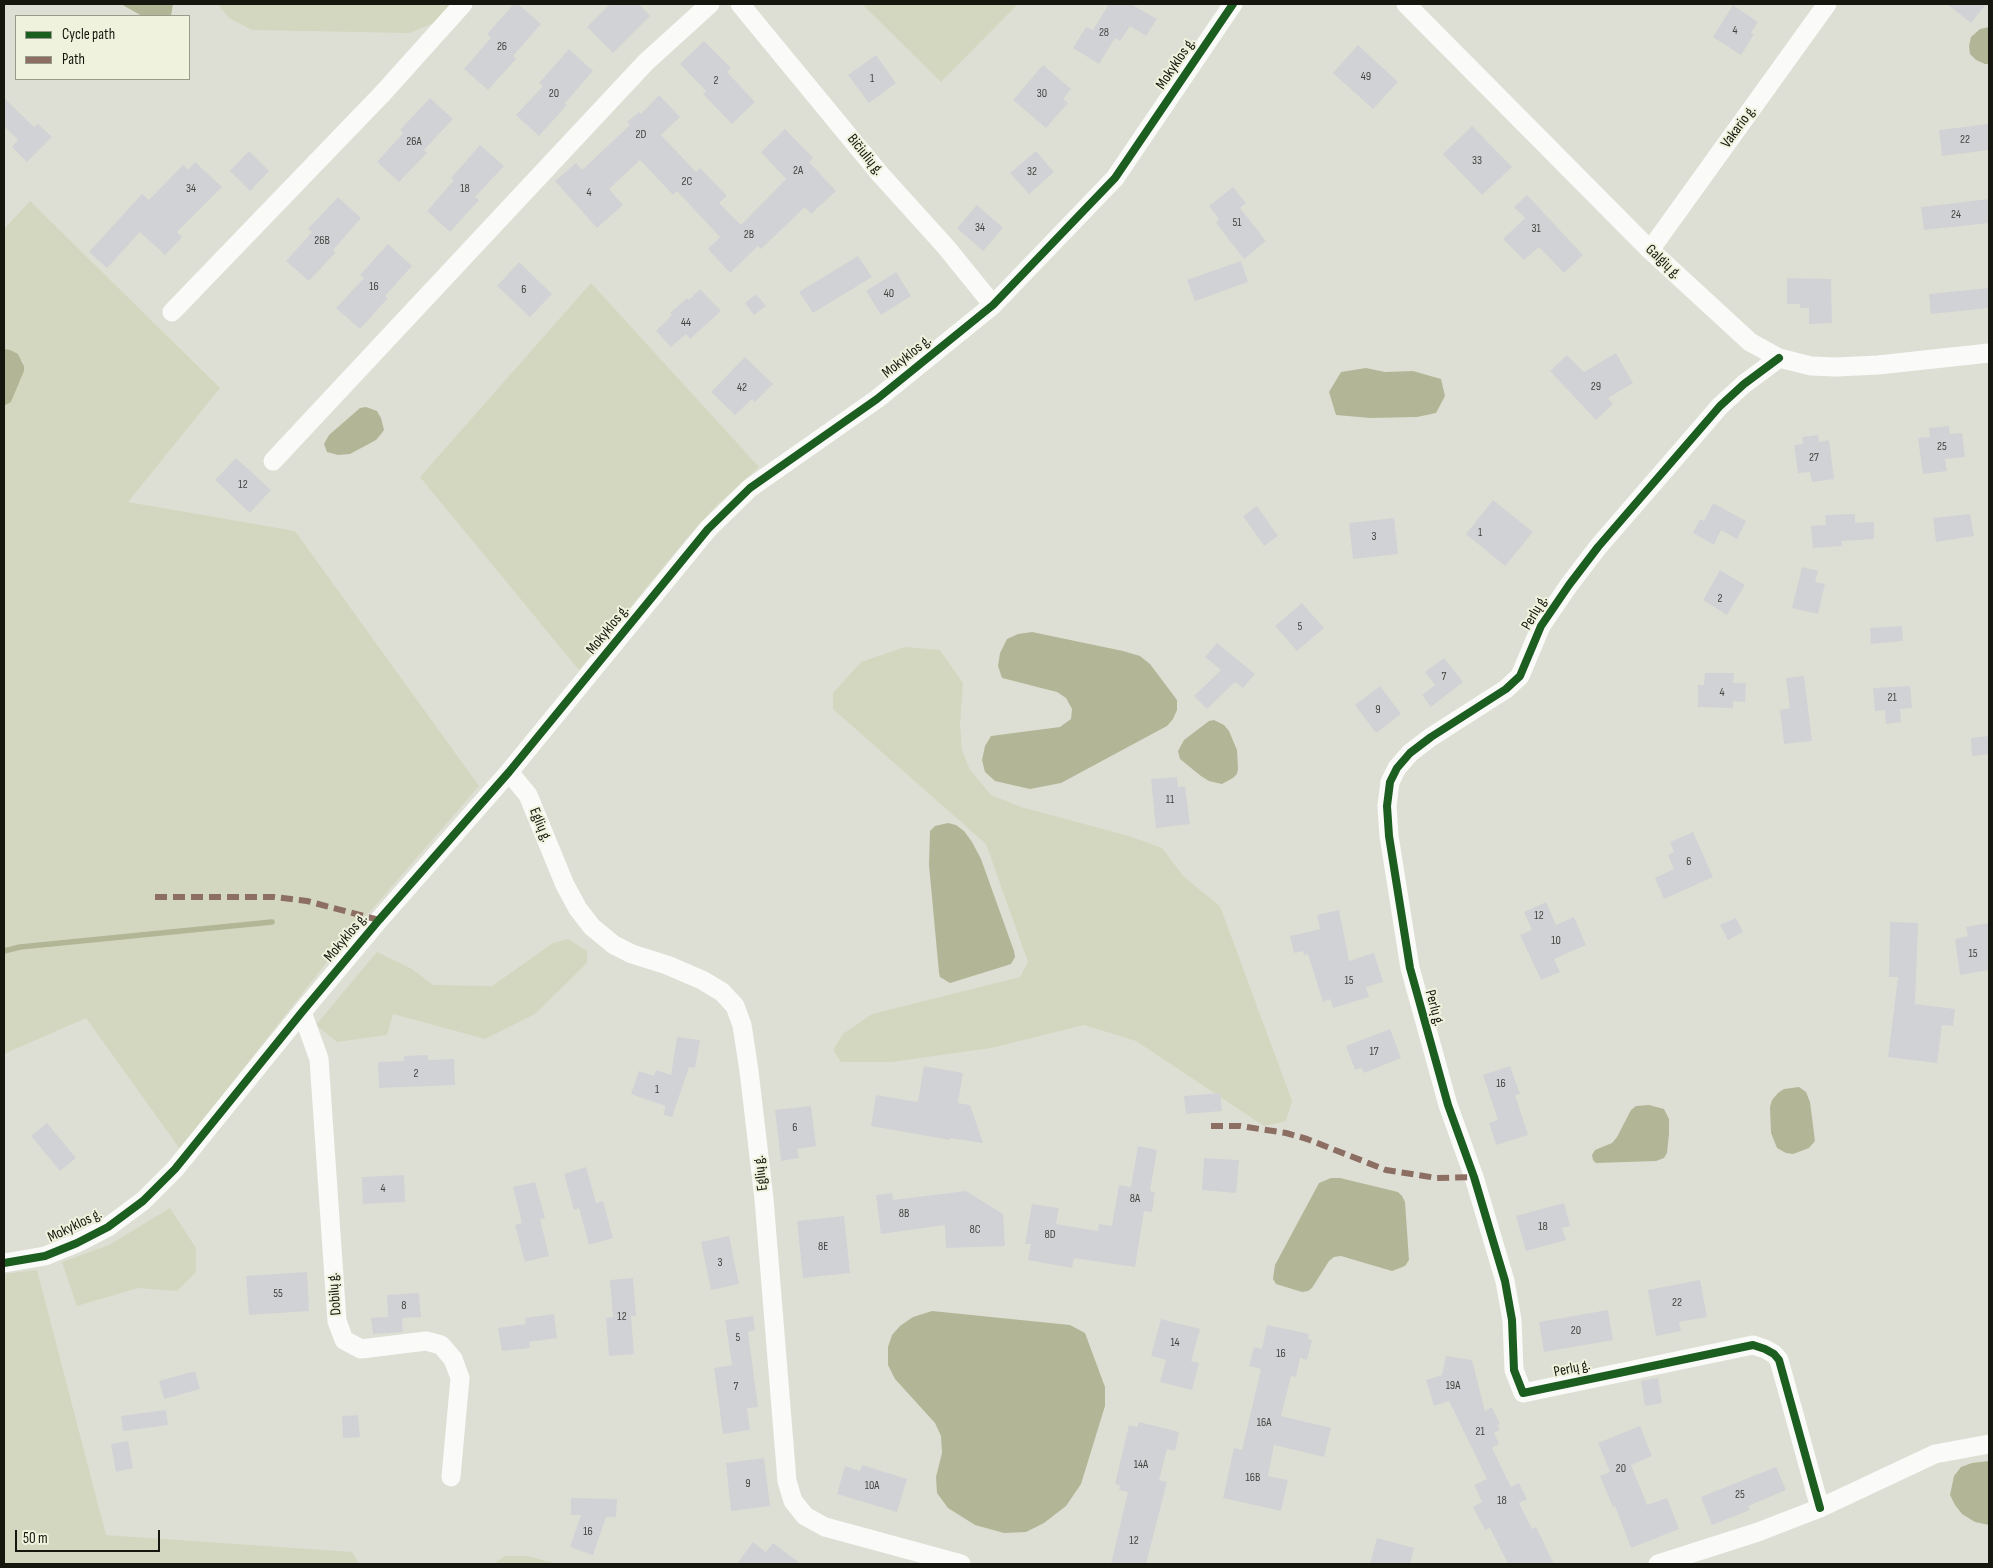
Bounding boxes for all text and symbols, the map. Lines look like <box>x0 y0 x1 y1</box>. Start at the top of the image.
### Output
legend <box>15 15 190 80</box>
house number: 4 <box>1732 24 1738 38</box>
text: Cycle path <box>62 25 115 44</box>
house number: 28 <box>1099 26 1109 40</box>
street label: Mokyklos g. <box>1152 35 1200 93</box>
house number: 26 <box>497 40 507 54</box>
text: Path <box>62 50 85 69</box>
house number: 49 <box>1361 70 1371 84</box>
house number: 1 <box>870 72 874 86</box>
house number: 2 <box>714 74 718 88</box>
house number: 20 <box>549 87 559 101</box>
house number: 30 <box>1037 87 1047 101</box>
street label: Vakario g. <box>1718 102 1760 152</box>
house number: 2D <box>636 128 646 142</box>
street label: Bičiulių g. <box>843 131 887 179</box>
house number: 22 <box>1960 133 1970 147</box>
house number: 26A <box>406 135 422 149</box>
house number: 33 <box>1472 154 1482 168</box>
house number: 2A <box>793 164 803 178</box>
house number: 32 <box>1027 165 1037 179</box>
house number: 2C <box>682 175 692 189</box>
house number: 34 <box>186 182 196 196</box>
house number: 18 <box>460 182 470 196</box>
house number: 4 <box>586 186 592 200</box>
house number: 24 <box>1951 208 1961 222</box>
house number: 51 <box>1232 216 1242 230</box>
house number: 34 <box>975 221 985 235</box>
house number: 31 <box>1531 222 1541 236</box>
house number: 2B <box>744 228 754 242</box>
house number: 26B <box>314 234 330 248</box>
street label: Galgių g. <box>1641 241 1685 283</box>
house number: 16 <box>369 280 379 294</box>
house number: 6 <box>521 283 527 297</box>
house number: 40 <box>884 287 894 301</box>
house number: 44 <box>681 316 691 330</box>
street label: Mokyklos g. <box>879 332 935 382</box>
house number: 29 <box>1591 380 1601 394</box>
house number: 42 <box>737 381 747 395</box>
house number: 25 <box>1937 440 1947 454</box>
house number: 27 <box>1809 451 1819 465</box>
house number: 12 <box>238 478 248 492</box>
house number: 1 <box>1478 526 1482 540</box>
house number: 3 <box>1371 530 1377 544</box>
house number: 2 <box>1718 592 1722 606</box>
street label: Perlų g. <box>1518 593 1552 633</box>
street label: Mokyklos g. <box>583 602 633 658</box>
house number: 5 <box>1298 620 1302 634</box>
house number: 7 <box>1442 670 1446 684</box>
house number: 4 <box>1719 686 1725 700</box>
house number: 21 <box>1887 691 1897 705</box>
house number: 9 <box>1375 703 1381 717</box>
house number: 11 <box>1166 793 1174 807</box>
street label: Eglių g. <box>525 805 555 845</box>
house number: 6 <box>1686 855 1692 869</box>
house number: 12 <box>1534 909 1544 923</box>
street label: Mokyklos g. <box>320 910 372 966</box>
house number: 10 <box>1551 934 1561 948</box>
house number: 15 <box>1968 947 1978 961</box>
house number: 15 <box>1344 974 1354 988</box>
street label: Perlų g. <box>1421 988 1447 1028</box>
house number: 17 <box>1370 1045 1378 1059</box>
house number: 2 <box>414 1067 418 1081</box>
house number: 16 <box>1496 1077 1506 1091</box>
house number: 1 <box>655 1083 659 1097</box>
house number: 6 <box>792 1121 798 1135</box>
street label: Eglių g. <box>750 1154 772 1192</box>
house number: 4 <box>380 1182 386 1196</box>
house number: 8A <box>1130 1192 1140 1206</box>
street label: Mokyklos g. <box>45 1205 105 1247</box>
house number: 8B <box>899 1207 909 1221</box>
house number: 18 <box>1538 1220 1548 1234</box>
house number: 8C <box>969 1223 981 1237</box>
house number: 8D <box>1044 1228 1056 1242</box>
house number: 8E <box>818 1240 828 1254</box>
house number: 3 <box>717 1256 723 1270</box>
street label: Dobilų g. <box>324 1272 346 1316</box>
house number: 55 <box>273 1287 283 1301</box>
house number: 22 <box>1672 1296 1682 1310</box>
house number: 8 <box>401 1299 407 1313</box>
house number: 12 <box>617 1310 627 1324</box>
house number: 20 <box>1571 1324 1581 1338</box>
house number: 5 <box>736 1331 740 1345</box>
house number: 14 <box>1170 1336 1180 1350</box>
house number: 16 <box>1276 1347 1286 1361</box>
street label: Perlų g. <box>1552 1356 1592 1382</box>
house number: 19A <box>1446 1379 1460 1393</box>
house number: 7 <box>734 1380 738 1394</box>
house number: 16A <box>1257 1416 1271 1430</box>
house number: 21 <box>1475 1425 1485 1439</box>
house number: 14A <box>1134 1458 1148 1472</box>
house number: 20 <box>1616 1462 1626 1476</box>
house number: 16B <box>1246 1471 1260 1485</box>
house number: 9 <box>745 1477 751 1491</box>
house number: 10A <box>865 1479 879 1493</box>
house number: 25 <box>1735 1488 1745 1502</box>
house number: 18 <box>1497 1494 1507 1508</box>
scale bar <box>18 1520 162 1552</box>
house number: 16 <box>583 1525 593 1539</box>
text: 50 m <box>23 1529 48 1548</box>
house number: 12 <box>1129 1534 1139 1548</box>

